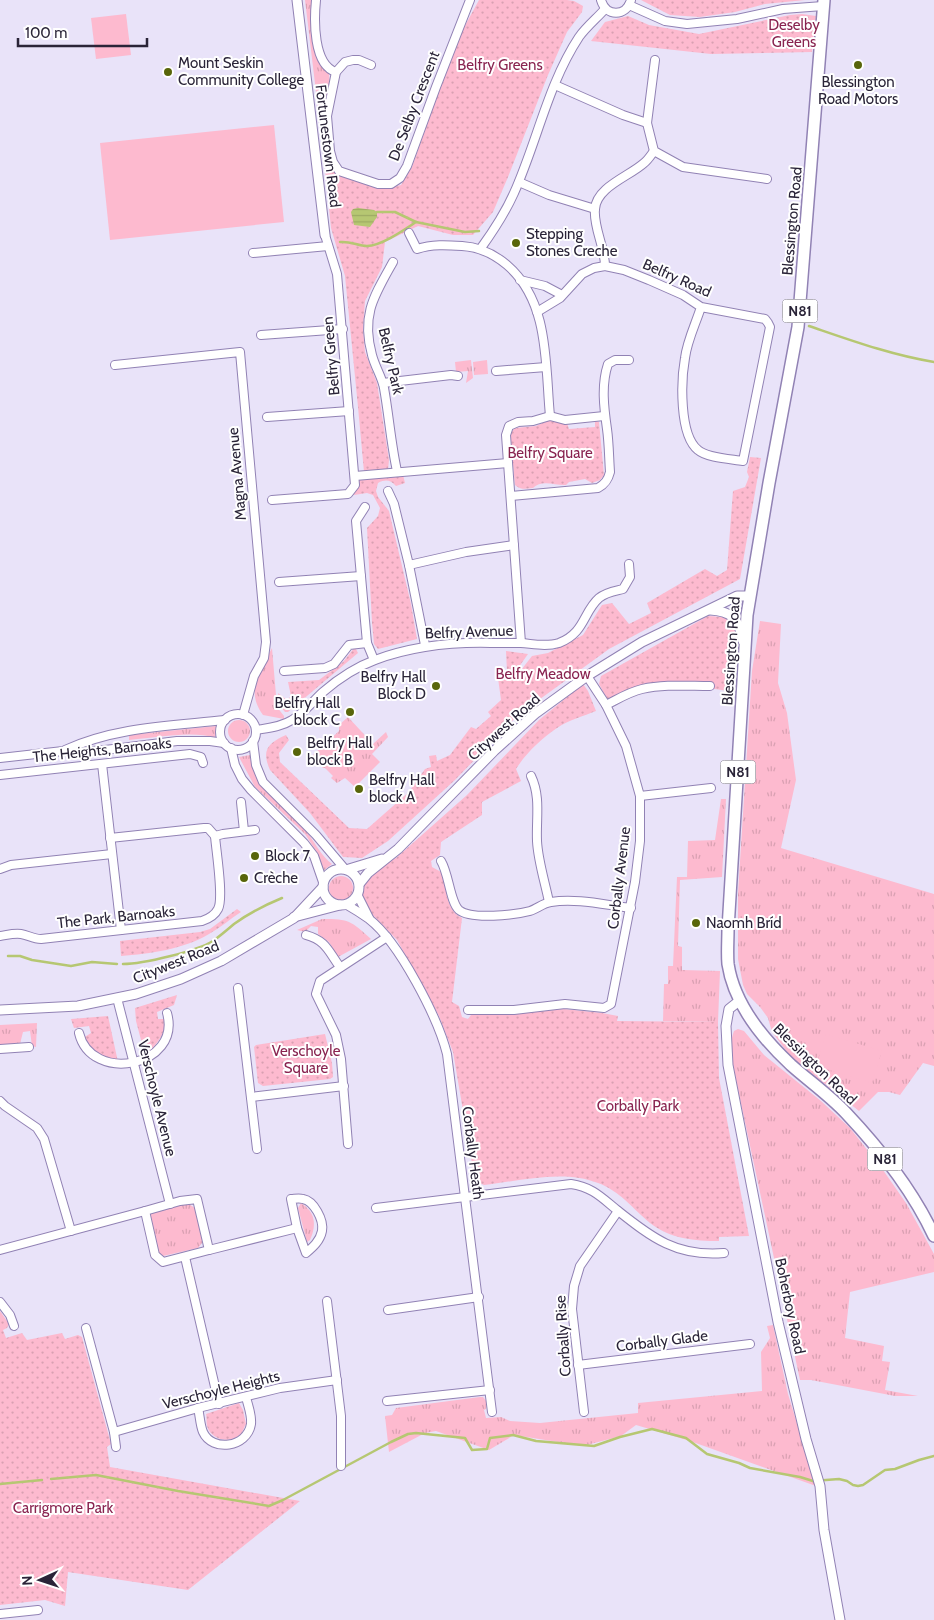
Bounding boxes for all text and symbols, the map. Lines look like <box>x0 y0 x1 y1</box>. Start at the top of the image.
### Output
scale bar <box>18 15 146 47</box>
park label: Deselby Greens <box>768 16 820 51</box>
text: 100 m <box>25 24 67 42</box>
street label: De Selby Crescent <box>385 49 443 163</box>
place label: Mount Seskin Community College <box>178 54 304 89</box>
park label: Belfry Greens <box>457 56 543 74</box>
marker: Blessington Road Motors <box>852 59 864 71</box>
marker: Mount Seskin Community College <box>162 66 174 78</box>
place label: Blessington Road Motors <box>818 73 898 108</box>
street label: Fortunestown Road <box>312 84 344 208</box>
street label: Blessington Road <box>778 166 806 276</box>
place label: Stepping Stones Creche <box>526 225 618 260</box>
marker: Stepping Stones Creche <box>510 237 522 249</box>
street label: Belfry Road <box>640 255 714 301</box>
road number: N81 <box>782 300 818 322</box>
street label: Belfry Green <box>319 316 343 396</box>
street label: Belfry Park <box>375 326 407 396</box>
street label: Magna Avenue <box>224 426 250 521</box>
park label: Belfry Square <box>507 444 593 462</box>
street label: Blessington Road <box>718 596 744 706</box>
street label: Belfry Avenue <box>425 621 514 643</box>
park label: Belfry Meadow <box>495 665 591 683</box>
place label: Belfry Hall Block D <box>360 668 426 703</box>
marker: Belfry Hall Block D <box>430 680 442 692</box>
street label: Citywest Road <box>464 690 544 764</box>
place label: Belfry Hall block C <box>274 694 340 729</box>
marker: Belfry Hall block C <box>344 706 356 718</box>
street label: The Heights, Barnoaks <box>32 734 172 766</box>
place label: Belfry Hall block B <box>307 734 373 769</box>
marker: Belfry Hall block B <box>291 746 303 758</box>
road number: N81 <box>720 760 756 784</box>
place label: Belfry Hall block A <box>369 771 435 806</box>
marker: Belfry Hall block A <box>353 783 365 795</box>
street label: Corbally Avenue <box>604 825 634 930</box>
place label: Block 7 <box>265 847 310 865</box>
marker: Block 7 <box>249 850 261 862</box>
place label: Crèche <box>254 869 298 887</box>
marker: Crèche <box>238 872 250 884</box>
street label: The Park, Barnoaks <box>56 902 176 932</box>
place label: Naomh Bríd <box>706 914 782 932</box>
marker: Naomh Bríd <box>690 917 702 929</box>
street label: Citywest Road <box>130 937 222 987</box>
street label: Blessington Road <box>770 1020 860 1108</box>
street label: Verschoyle Avenue <box>134 1038 180 1158</box>
park label: Verschoyle Square <box>272 1042 341 1077</box>
park label: Corbally Park <box>597 1097 680 1115</box>
street label: Corbally Heath <box>458 1105 488 1201</box>
road number: N81 <box>868 1148 902 1170</box>
street label: Boherboy Road <box>771 1256 809 1356</box>
street label: Corbally Rise <box>551 1294 575 1377</box>
street label: Corbally Glade <box>615 1326 709 1356</box>
street label: Verschoyle Heights <box>161 1367 281 1413</box>
park label: Carrigmore Park <box>13 1499 114 1517</box>
north arrow <box>15 1555 65 1605</box>
text: N <box>18 1575 36 1586</box>

